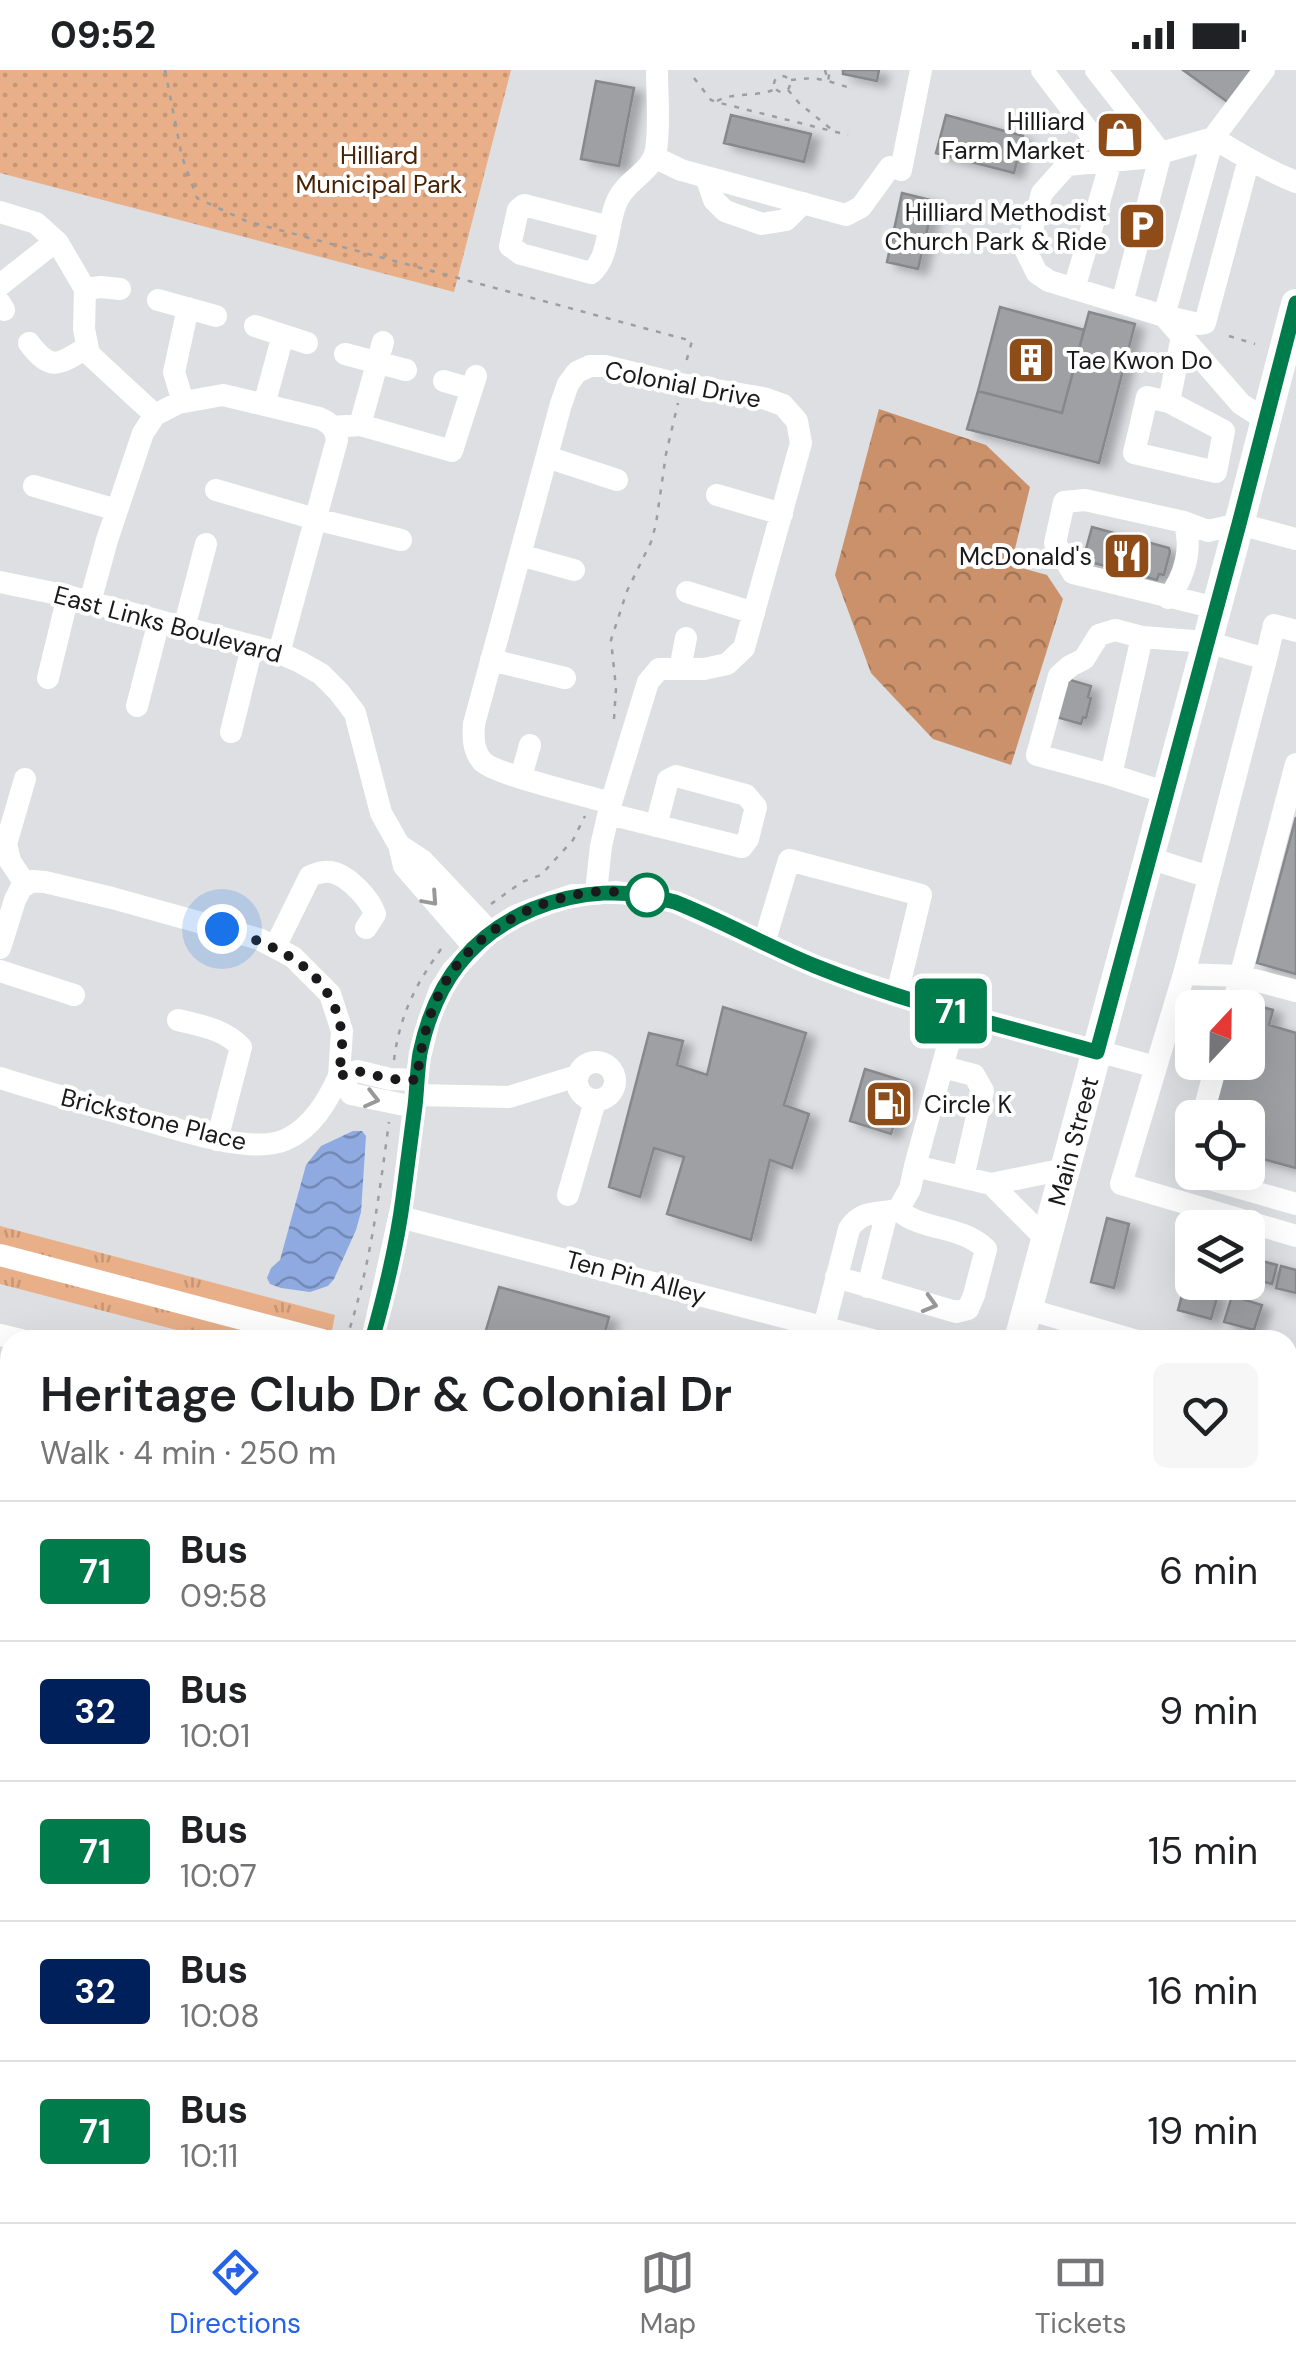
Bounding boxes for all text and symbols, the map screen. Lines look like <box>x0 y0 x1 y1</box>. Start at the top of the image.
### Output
text: 09:52 <box>50 10 156 60</box>
place label: Hilliard Farm Market <box>942 105 1085 167</box>
shop icon: Hilliard Farm Market <box>1094 109 1146 161</box>
park label: Hilliard Municipal Park <box>296 139 463 201</box>
place label: Hilliard Methodist Church Park & Ride <box>885 196 1107 258</box>
parking icon: Hilliard Methodist Church Park & Ride <box>1116 200 1168 252</box>
building icon: Tae Kwon Do <box>1005 334 1057 386</box>
place label: Tae Kwon Do <box>1066 344 1213 377</box>
street label: Colonial Drive <box>602 353 764 416</box>
restaurant icon: McDonald's <box>1101 530 1153 582</box>
place label: McDonald's <box>959 540 1092 573</box>
street label: East Links Boulevard <box>50 578 286 671</box>
unlabelled marker <box>626 874 668 916</box>
one-way arrow <box>419 887 437 906</box>
your location <box>197 904 247 954</box>
line badge: 71 <box>906 978 996 1044</box>
text: 71 <box>935 988 967 1034</box>
north arrow <box>1175 990 1265 1080</box>
map controls <box>1175 990 1265 1300</box>
street label: Main Street <box>1040 1073 1107 1209</box>
fuel station icon: Circle K <box>863 1078 915 1130</box>
street label: Brickstone Place <box>58 1080 250 1158</box>
one-way arrow <box>363 1087 380 1108</box>
place label: Circle K <box>924 1088 1012 1121</box>
button: locate <box>1175 1100 1265 1190</box>
button: layers <box>1175 1210 1265 1300</box>
street label: Ten Pin Alley <box>562 1243 710 1312</box>
one-way arrow <box>921 1292 938 1313</box>
text: Heritage Club Dr & Colonial Dr <box>40 1363 732 1426</box>
button: heart <box>1153 1363 1258 1468</box>
text: Walk · 4 min · 250 m <box>40 1432 336 1474</box>
text: Bus <box>180 1525 248 1575</box>
text: 6 min <box>1159 1546 1258 1596</box>
text: 71 <box>79 1548 111 1594</box>
text: 09:58 <box>180 1575 267 1617</box>
text: Bus <box>180 1665 248 1715</box>
text: 9 min <box>1159 1686 1258 1736</box>
text: 32 <box>74 1688 116 1734</box>
text: 10:01 <box>180 1715 250 1757</box>
text: Bus <box>180 1805 248 1855</box>
text: 15 min <box>1148 1826 1258 1876</box>
text: 71 <box>79 1828 111 1874</box>
text: 10:07 <box>180 1855 257 1897</box>
text: Bus <box>180 1945 248 1995</box>
text: 16 min <box>1147 1966 1258 2016</box>
text: 32 <box>74 1968 116 2014</box>
text: 10:08 <box>180 1995 260 2037</box>
text: Bus <box>180 2085 248 2135</box>
text: 19 min <box>1147 2106 1258 2156</box>
text: 71 <box>79 2108 111 2154</box>
text: 10:11 <box>180 2135 238 2177</box>
tab: Directions <box>169 2245 301 2342</box>
tab: Map <box>640 2245 696 2342</box>
tab: Tickets <box>1035 2245 1127 2342</box>

